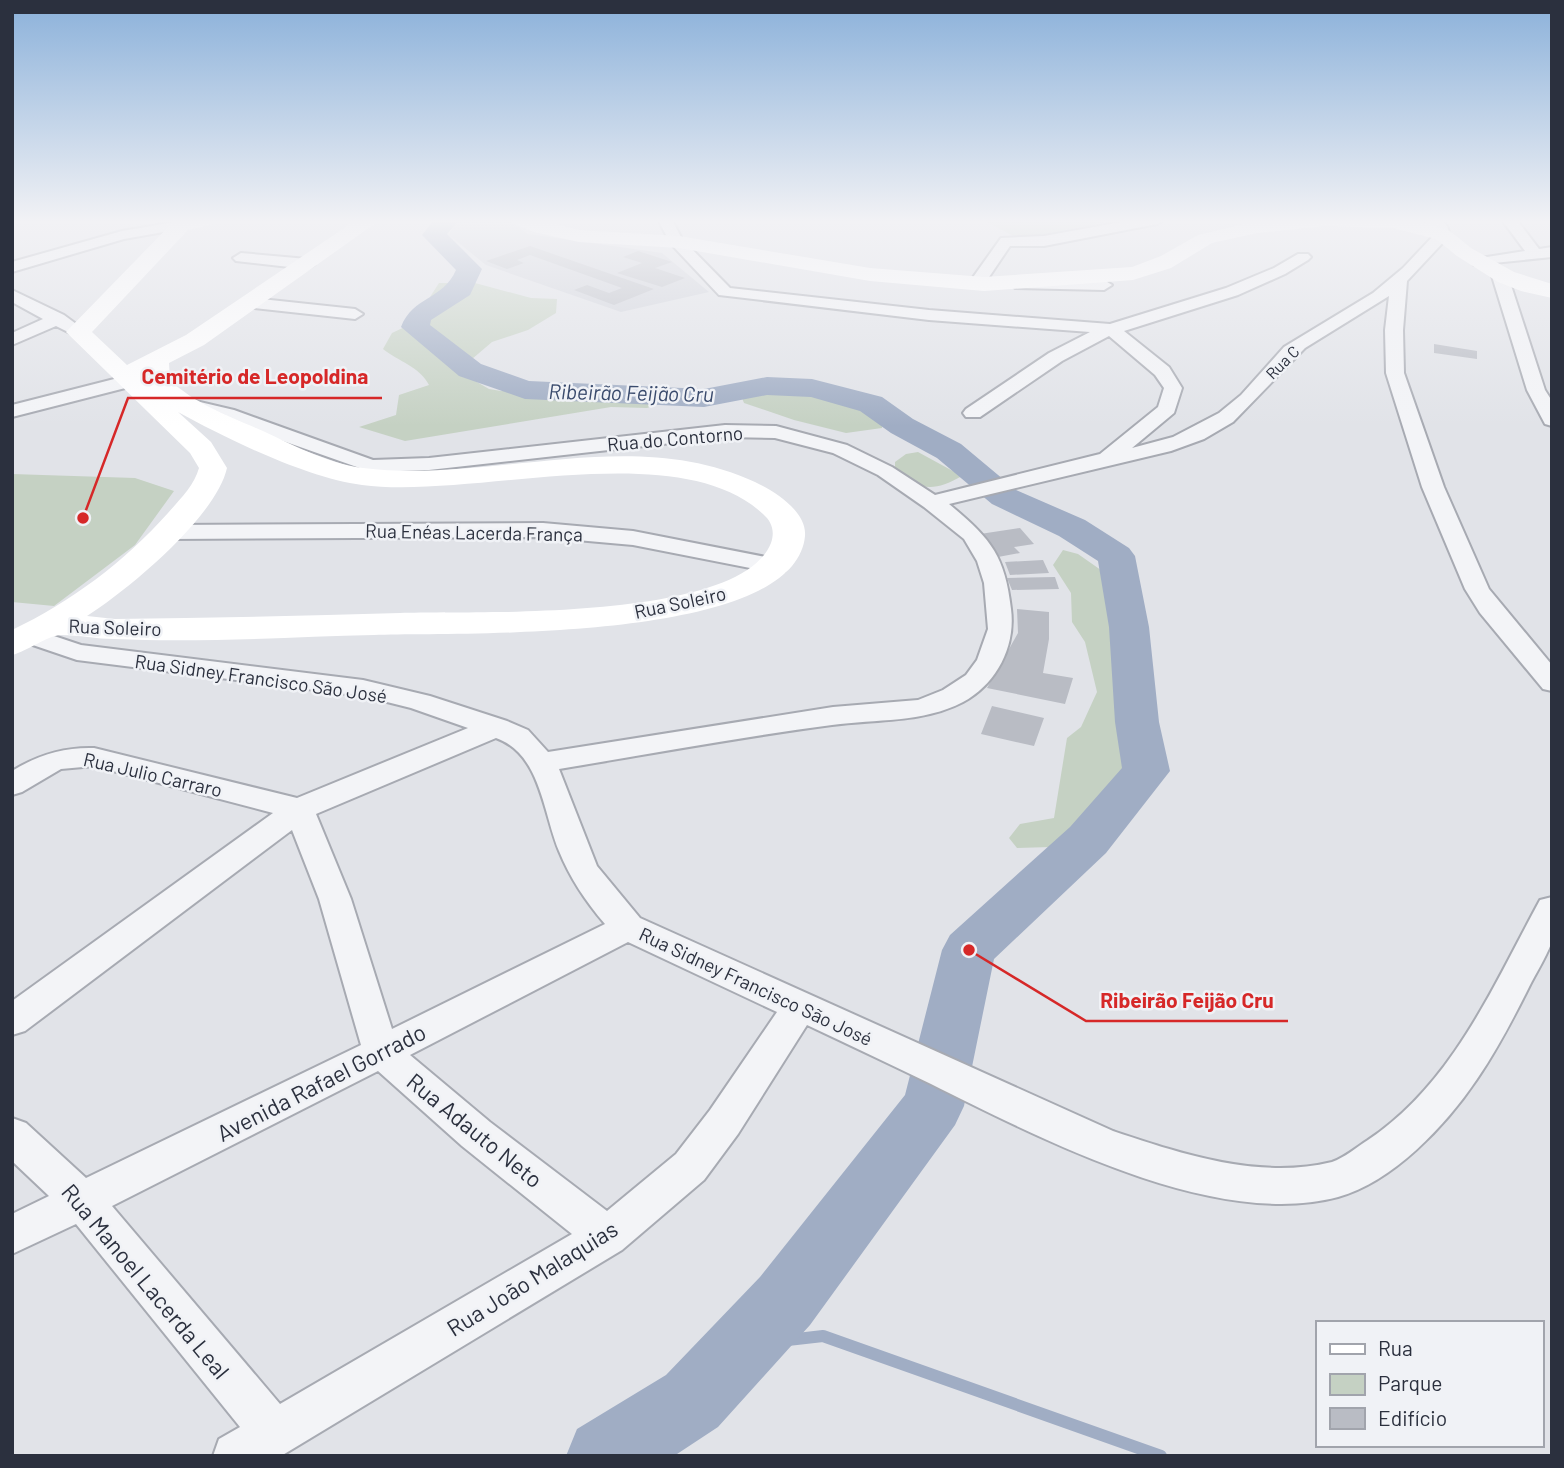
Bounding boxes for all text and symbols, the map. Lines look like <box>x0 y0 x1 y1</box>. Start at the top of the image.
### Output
street label: Rua C <box>1261 341 1303 383</box>
callout: Cemitério de Leopoldina <box>128 356 382 398</box>
text: Cemitério de Leopoldina <box>142 363 368 388</box>
water label: Ribeirão Feijão Cru <box>548 378 714 406</box>
street label: Rua do Contorno <box>606 421 744 455</box>
street label: Rua Enéas Lacerda França <box>365 519 583 545</box>
street label: Rua Soleiro <box>632 581 728 623</box>
street label: Rua Soleiro <box>68 614 162 640</box>
street label: Rua Sidney Francisco São José <box>133 649 389 707</box>
street label: Rua Julio Carraro <box>81 747 225 801</box>
street label: Rua Sidney Francisco São José <box>636 922 876 1050</box>
callout: Ribeirão Feijão Cru <box>1086 979 1288 1021</box>
text: Ribeirão Feijão Cru <box>1100 987 1274 1012</box>
street label: Avenida Rafael Gorrado <box>212 1017 430 1147</box>
street label: Rua Adauto Neto <box>402 1067 548 1193</box>
street label: Rua Manoel Lacerda Leal <box>56 1178 236 1384</box>
street label: Rua João Malaquias <box>441 1214 623 1342</box>
legend <box>1316 1321 1543 1447</box>
text: Rua <box>1378 1335 1413 1360</box>
text: Parque <box>1378 1370 1443 1395</box>
text: Edifício <box>1378 1405 1447 1430</box>

